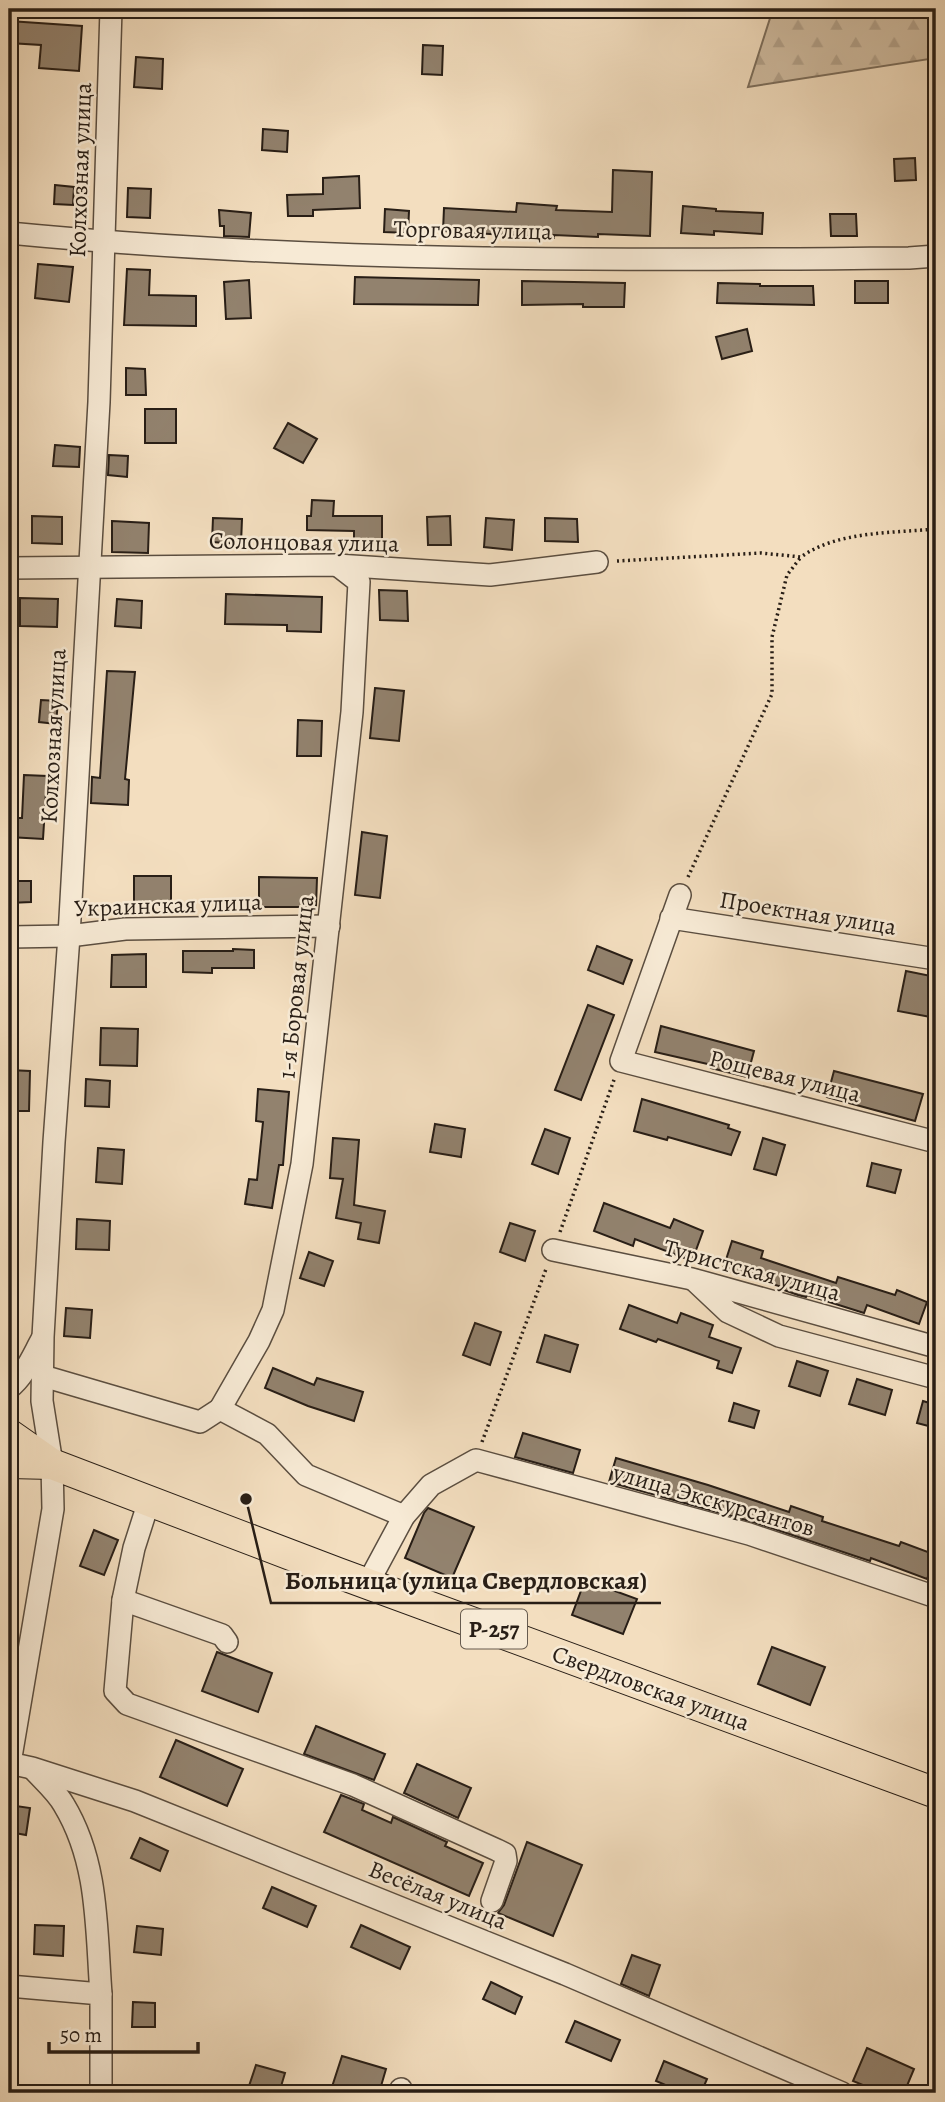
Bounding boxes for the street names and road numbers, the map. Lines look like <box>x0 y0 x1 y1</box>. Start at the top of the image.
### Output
street label: Колхозная улица <box>61 82 99 258</box>
street label: Торговая улица <box>393 213 553 247</box>
street label: Солонцовая улица <box>209 524 399 560</box>
street label: Колхозная улица <box>32 648 74 824</box>
street label: Проектная улица <box>717 883 899 943</box>
street label: Украинская улица <box>73 886 263 924</box>
street label: 1-я Боровая улица <box>270 894 322 1080</box>
street label: Рощевая улица <box>706 1042 864 1110</box>
street label: Туристская улица <box>660 1231 844 1309</box>
street label: улица Экскурсантов <box>608 1456 819 1544</box>
road number: Р-257 <box>461 1610 527 1648</box>
street label: Свердловская улица <box>548 1637 754 1739</box>
street label: Весёлая улица <box>364 1853 512 1937</box>

